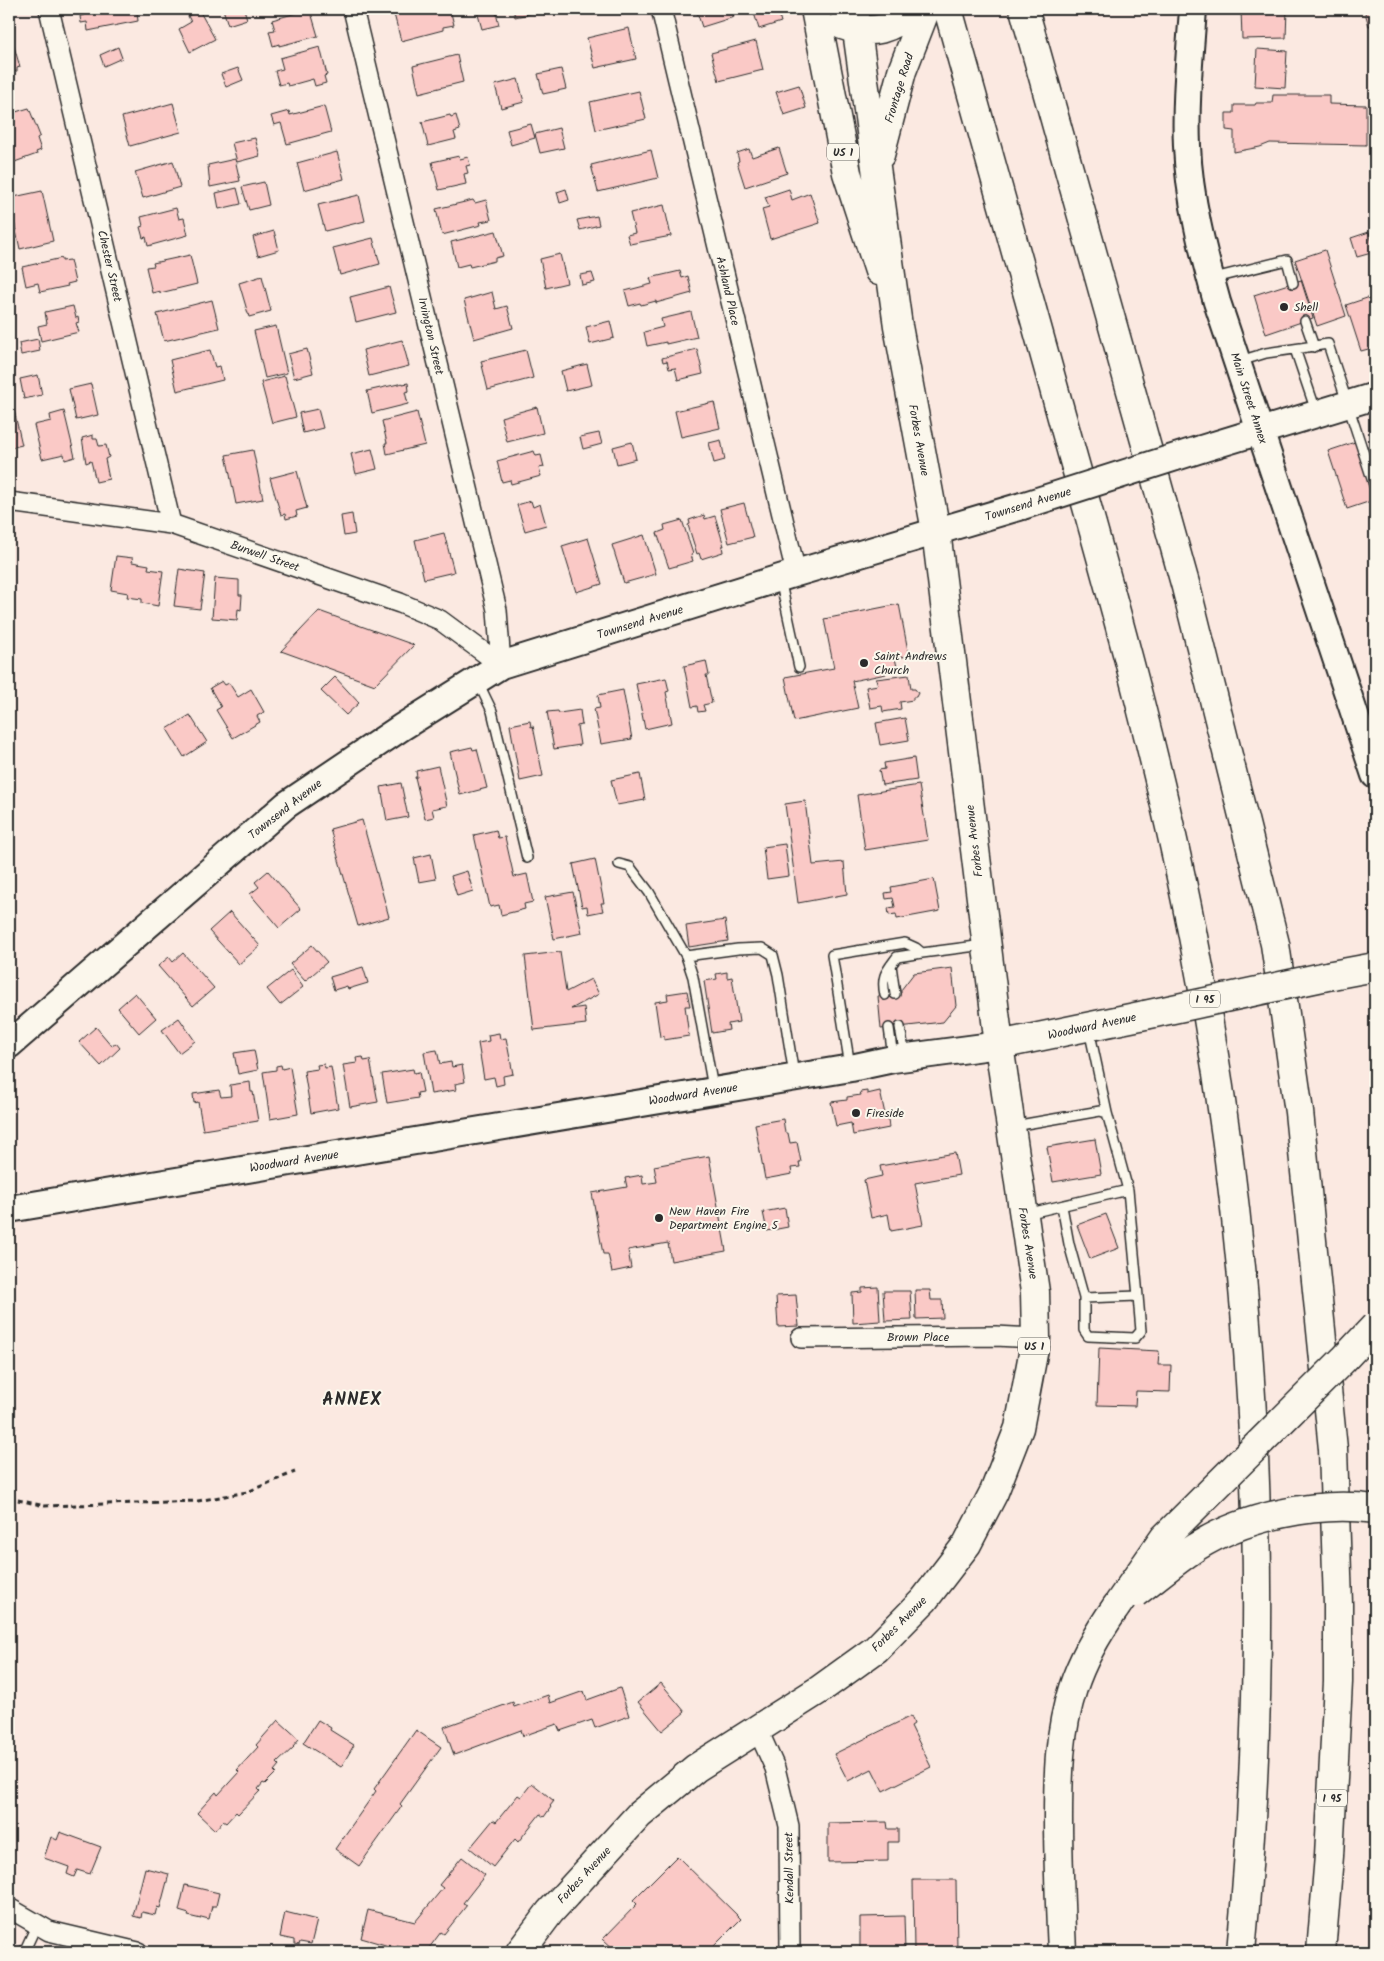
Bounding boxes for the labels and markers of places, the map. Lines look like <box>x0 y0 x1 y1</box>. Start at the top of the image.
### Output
place label: Shell <box>1294 298 1318 317</box>
marker: Shell <box>1278 301 1290 313</box>
place label: Saint Andrews Church <box>874 647 947 680</box>
marker: Saint Andrews Church <box>858 657 870 669</box>
place label: Fireside <box>866 1104 904 1123</box>
marker: Fireside <box>850 1107 862 1119</box>
place label: New Haven Fire Department Engine 5 <box>669 1202 780 1235</box>
marker: New Haven Fire Department Engine 5 <box>653 1212 665 1224</box>

